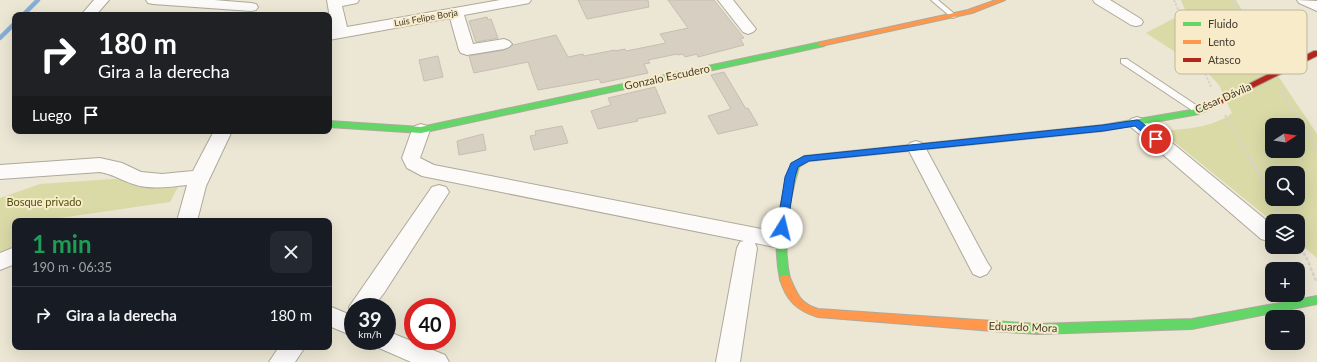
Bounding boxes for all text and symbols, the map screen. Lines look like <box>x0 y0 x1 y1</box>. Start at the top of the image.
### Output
street label: Luis Felipe Borja <box>393 7 459 29</box>
legend <box>1175 10 1307 74</box>
text: Fluido <box>1208 17 1238 30</box>
text: 180 m <box>98 26 177 60</box>
icon: right <box>32 28 84 80</box>
text: Lento <box>1208 35 1235 48</box>
text: Atasco <box>1208 53 1241 66</box>
text: Gira a la derecha <box>98 60 230 82</box>
street label: Gonzalo Escudero <box>623 61 711 92</box>
street label: César Dávila <box>1193 79 1253 116</box>
icon: arrive <box>80 104 102 126</box>
text: Luego <box>32 106 72 124</box>
north arrow <box>1265 118 1305 158</box>
map controls <box>1265 118 1305 350</box>
pin <box>1139 122 1173 156</box>
icon: arrive <box>1145 128 1167 150</box>
button: search <box>1265 166 1305 206</box>
park label: Bosque privado <box>6 195 82 208</box>
position arrow <box>761 207 803 249</box>
button: layers <box>1265 214 1305 254</box>
text: 1 min <box>32 229 92 258</box>
button: close <box>270 231 312 273</box>
text: 190 m · 06:35 <box>32 259 112 275</box>
button: + <box>1265 262 1305 302</box>
speed limit sign: 40 <box>404 298 456 350</box>
icon: right <box>32 304 54 326</box>
text: Gira a la derecha <box>66 306 177 324</box>
text: 180 m <box>270 306 312 324</box>
text: 39 <box>358 307 382 331</box>
button: − <box>1265 310 1305 350</box>
street label: Eduardo Mora <box>989 319 1058 334</box>
text: km/h <box>358 328 382 340</box>

